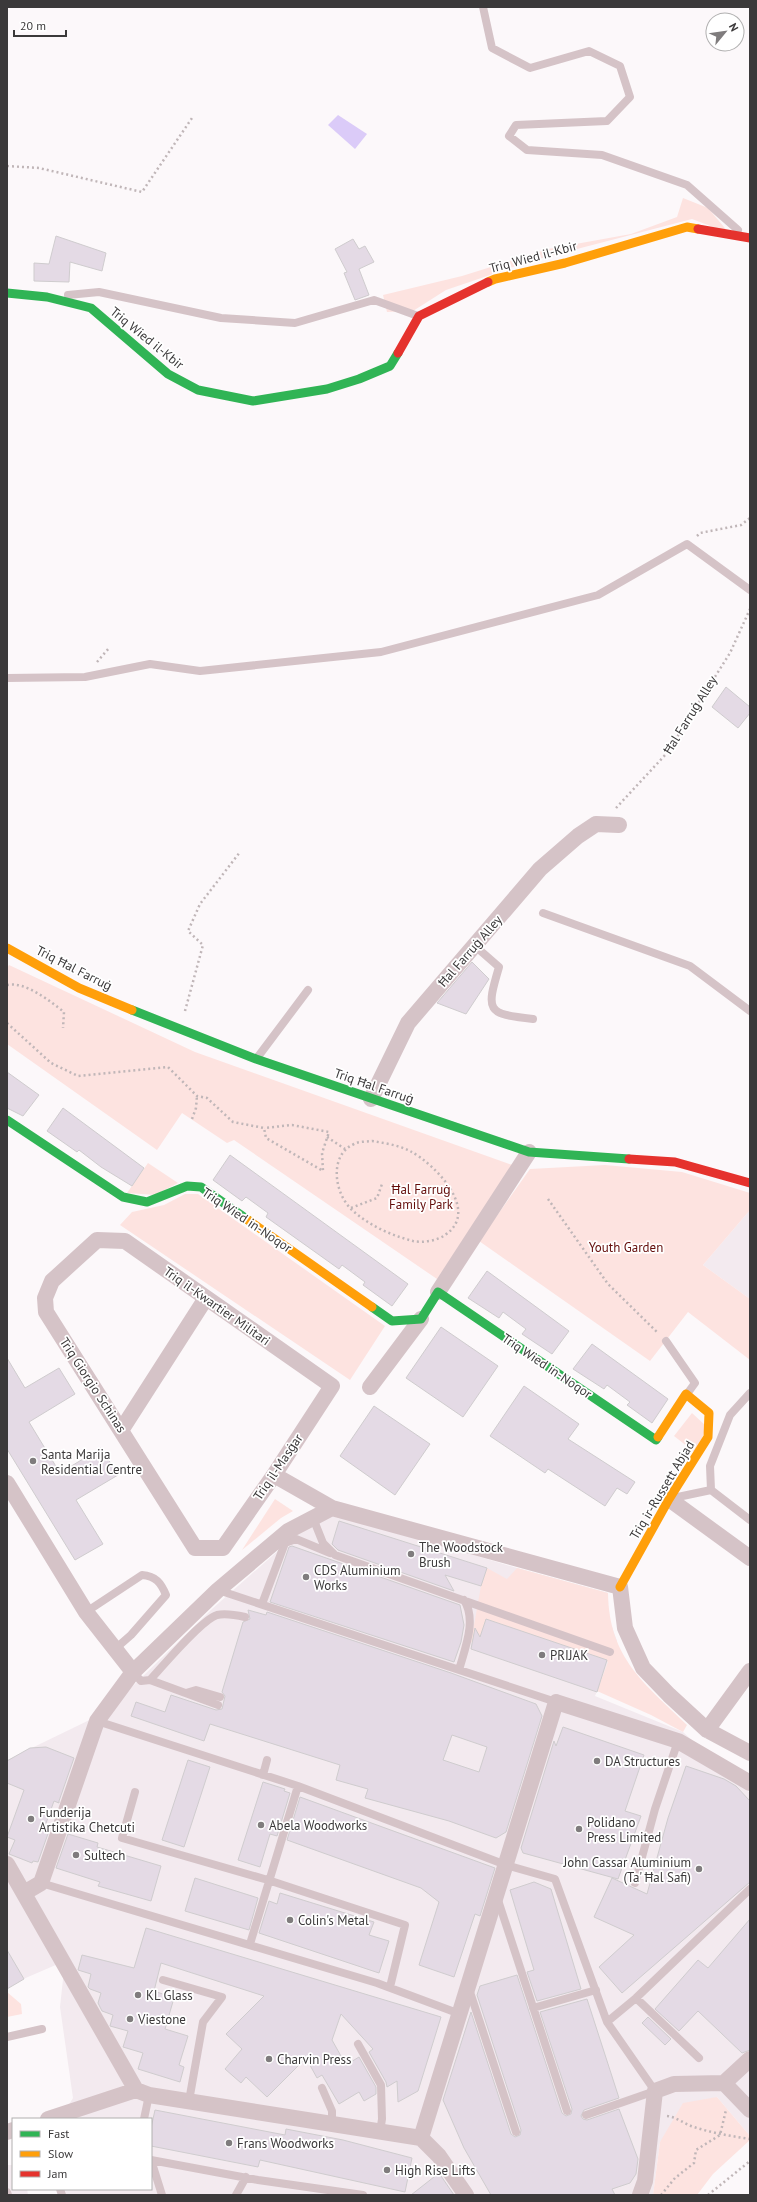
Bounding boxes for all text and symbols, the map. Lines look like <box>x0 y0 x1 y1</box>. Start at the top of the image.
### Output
scale bar <box>14 12 66 38</box>
north arrow <box>705 12 745 52</box>
text: 20 m <box>20 18 46 33</box>
text: N <box>726 21 742 34</box>
street label: Triq Wied il-Kbir <box>487 237 579 277</box>
street label: Triq Wied il-Kbir <box>107 303 188 373</box>
street label: Ħal Farruġ Alley <box>659 673 721 757</box>
street label: Ħal Farruġ Alley <box>434 912 506 990</box>
street label: Triq Ħal Farruġ <box>33 942 115 994</box>
street label: Triq Ħal Farruġ <box>332 1064 416 1108</box>
park label: Ħal Farruġ Family Park <box>389 1181 454 1213</box>
street label: Triq Wied in-Noqor <box>199 1184 296 1257</box>
park label: Youth Garden <box>589 1239 663 1256</box>
street label: Triq il-Kwartier Militari <box>160 1263 274 1349</box>
street label: Triq Wied in-Noqor <box>499 1330 596 1403</box>
street label: Triq Giorgio Schinas <box>56 1334 130 1436</box>
street label: Triq il-Masġar <box>250 1430 307 1503</box>
street label: Triq ir-Russett Abjad <box>626 1437 698 1543</box>
place label: Santa Marija Residential Centre <box>41 1446 142 1478</box>
marker: Santa Marija Residential Centre <box>28 1456 38 1466</box>
place label: The Woodstock Brush <box>419 1539 504 1571</box>
marker: The Woodstock Brush <box>406 1549 416 1559</box>
place label: CDS Aluminium Works <box>314 1562 401 1594</box>
marker: CDS Aluminium Works <box>301 1572 311 1582</box>
place label: PRIJAK <box>550 1647 588 1664</box>
marker: PRIJAK <box>537 1650 547 1660</box>
place label: DA Structures <box>605 1753 680 1770</box>
marker: DA Structures <box>592 1756 602 1766</box>
place label: Funderija Artistika Chetcuti <box>39 1804 135 1836</box>
marker: Funderija Artistika Chetcuti <box>26 1814 36 1824</box>
place label: Polidano Press Limited <box>587 1814 661 1846</box>
place label: Abela Woodworks <box>269 1817 367 1834</box>
marker: Abela Woodworks <box>256 1820 266 1830</box>
marker: Polidano Press Limited <box>574 1824 584 1834</box>
place label: Sultech <box>84 1847 125 1864</box>
marker: Sultech <box>71 1850 81 1860</box>
place label: John Cassar Aluminium (Ta' Ħal Safi) <box>562 1854 691 1886</box>
marker: John Cassar Aluminium (Ta' Ħal Safi) <box>694 1864 704 1874</box>
place label: Colin's Metal <box>298 1912 369 1929</box>
marker: Colin's Metal <box>285 1915 295 1925</box>
place label: KL Glass <box>146 1987 193 2004</box>
marker: KL Glass <box>133 1990 143 2000</box>
place label: Viestone <box>137 2011 186 2028</box>
marker: Viestone <box>125 2014 135 2024</box>
place label: Charvin Press <box>277 2051 352 2068</box>
marker: Charvin Press <box>264 2054 274 2064</box>
legend <box>12 2118 152 2190</box>
text: Fast <box>48 2126 69 2141</box>
place label: Frans Woodworks <box>237 2135 334 2152</box>
marker: Frans Woodworks <box>224 2138 234 2148</box>
text: Slow <box>48 2146 73 2161</box>
place label: High Rise Lifts <box>395 2162 476 2179</box>
marker: High Rise Lifts <box>382 2165 392 2175</box>
text: Jam <box>47 2166 67 2181</box>

